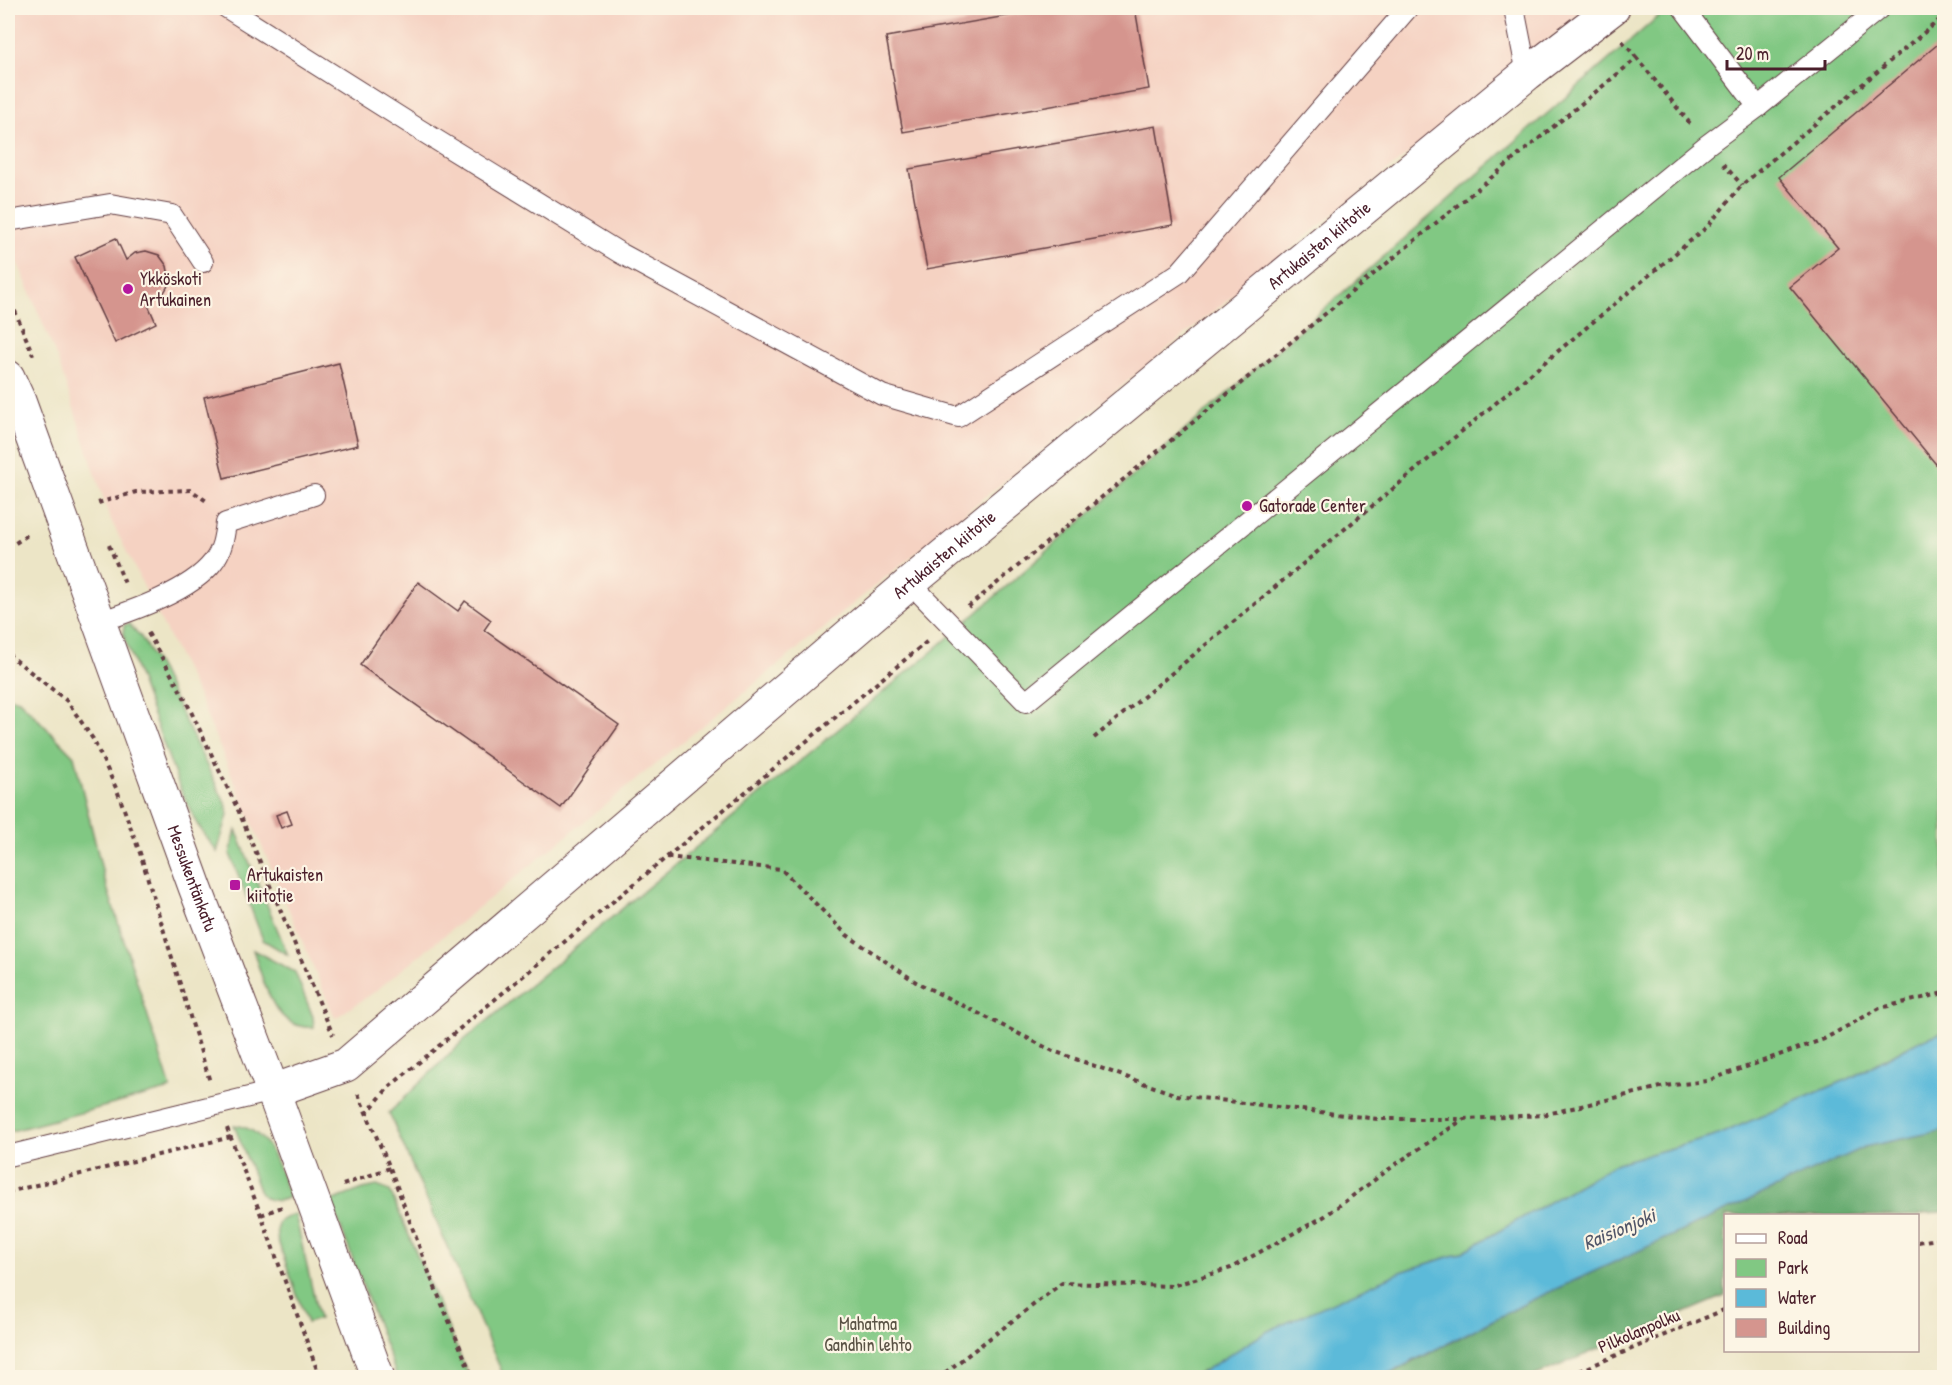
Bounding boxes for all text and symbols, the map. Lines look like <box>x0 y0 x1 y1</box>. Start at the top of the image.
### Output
scale bar <box>1727 33 1824 71</box>
text: 20 m <box>1736 41 1769 66</box>
street label: Artukaisten kiitotie <box>1262 195 1376 295</box>
place label: Ykköskoti Artukainen <box>140 266 211 312</box>
marker: Ykköskoti Artukainen <box>121 282 135 296</box>
place label: Gatorade Center <box>1259 493 1366 518</box>
marker: Gatorade Center <box>1240 499 1254 513</box>
street label: Artukaisten kiitotie <box>887 504 1001 604</box>
street label: Messukentänkatu <box>162 822 224 935</box>
place label: Artukaisten kiitotie <box>247 862 323 908</box>
marker: Artukaisten kiitotie <box>228 878 242 892</box>
water label: Raisionjoki <box>1578 1200 1661 1256</box>
legend <box>1724 1214 1919 1352</box>
text: Road <box>1778 1225 1808 1250</box>
text: Park <box>1778 1255 1809 1280</box>
text: Water <box>1778 1285 1816 1310</box>
street label: Pilkolanpolku <box>1594 1302 1684 1359</box>
park label: Mahatma Gandhin lehto <box>824 1311 912 1357</box>
text: Building <box>1778 1315 1830 1340</box>

